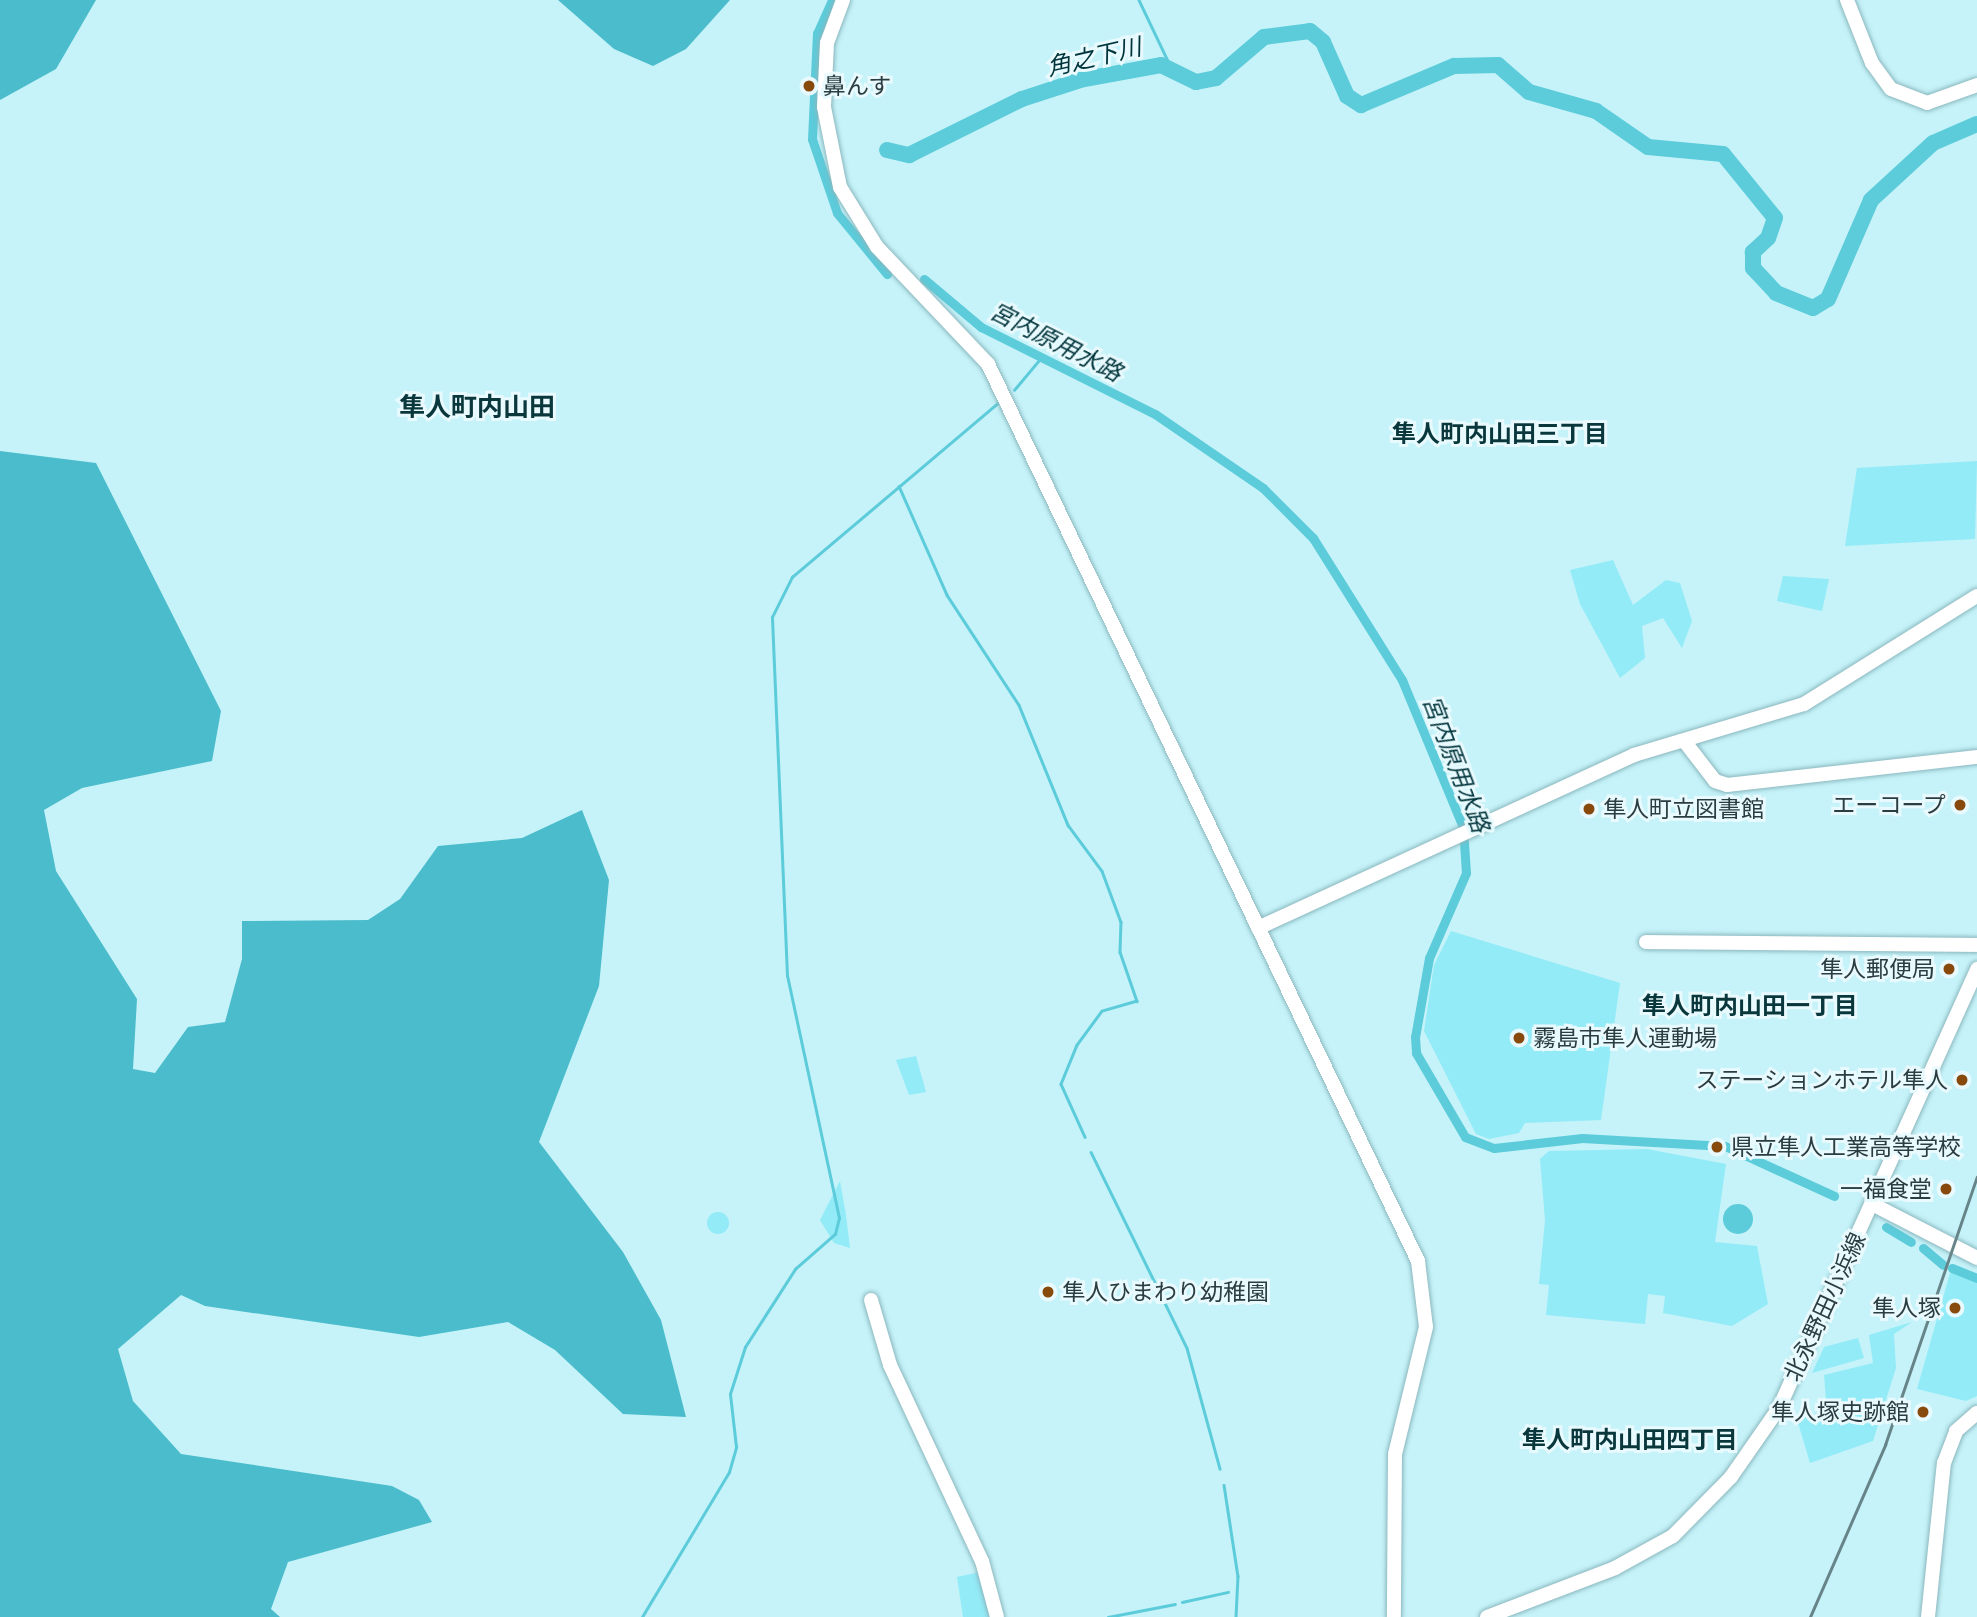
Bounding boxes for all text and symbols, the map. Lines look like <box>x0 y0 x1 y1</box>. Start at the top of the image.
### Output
water label: 角之下川 <box>1044 32 1144 82</box>
place label: 鼻んす <box>823 72 892 100</box>
marker: 鼻んす <box>801 78 817 94</box>
water label: 宮内原用水路 <box>985 296 1127 388</box>
district label: 隼人町内山田 <box>399 392 555 424</box>
district label: 隼人町内山田三丁目 <box>1392 420 1608 448</box>
water label: 宮内原用水路 <box>1417 692 1495 836</box>
place label: エーコープ <box>1831 791 1946 819</box>
place label: 隼人町立図書館 <box>1603 795 1764 823</box>
marker: エーコープ <box>1952 797 1968 813</box>
marker: 隼人町立図書館 <box>1581 801 1597 817</box>
place label: 隼人郵便局 <box>1820 955 1935 983</box>
marker: 隼人郵便局 <box>1941 961 1957 977</box>
district label: 隼人町内山田一丁目 <box>1642 992 1858 1020</box>
place label: 霧島市隼人運動場 <box>1533 1024 1717 1052</box>
marker: 霧島市隼人運動場 <box>1511 1030 1527 1046</box>
place label: ステーションホテル隼人 <box>1695 1066 1948 1094</box>
marker: ステーションホテル隼人 <box>1954 1072 1970 1088</box>
place label: 県立隼人工業高等学校 <box>1731 1133 1961 1161</box>
marker: 県立隼人工業高等学校 <box>1709 1139 1725 1155</box>
place label: 一福食堂 <box>1840 1175 1932 1203</box>
marker: 一福食堂 <box>1938 1181 1954 1197</box>
street label: 北永野田小浜線 <box>1778 1228 1872 1386</box>
place label: 隼人ひまわり幼稚園 <box>1062 1278 1269 1306</box>
marker: 隼人ひまわり幼稚園 <box>1040 1284 1056 1300</box>
place label: 隼人塚 <box>1872 1294 1941 1322</box>
marker: 隼人塚 <box>1947 1300 1963 1316</box>
place label: 隼人塚史跡館 <box>1771 1398 1909 1426</box>
marker: 隼人塚史跡館 <box>1915 1404 1931 1420</box>
district label: 隼人町内山田四丁目 <box>1522 1426 1738 1454</box>

